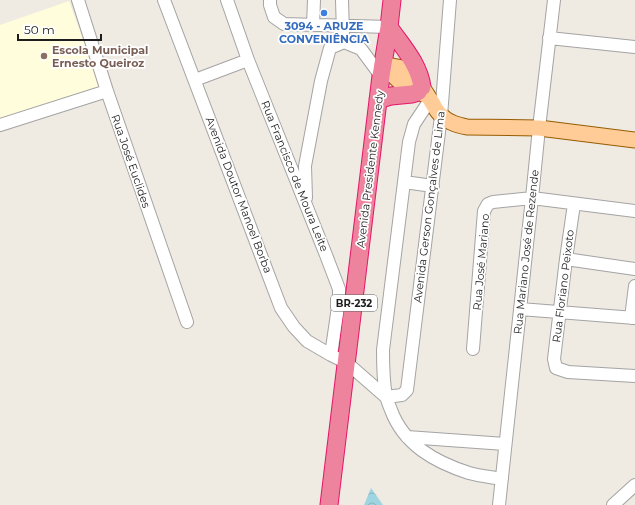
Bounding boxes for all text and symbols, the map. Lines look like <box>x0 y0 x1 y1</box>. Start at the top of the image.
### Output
marker: 3094 - ARUZE CONVENIÊNCIA <box>319 8 329 18</box>
scale bar <box>18 16 101 42</box>
place label: 3094 - ARUZE CONVENIÊNCIA <box>279 19 369 46</box>
text: 50 m <box>24 22 55 37</box>
place label: Escola Municipal Ernesto Queiroz <box>52 43 148 70</box>
marker: Escola Municipal Ernesto Queiroz <box>39 51 49 61</box>
street label: Avenida Presidente Kennedy <box>353 89 387 249</box>
street label: Rua Francisco de Moura Leite <box>258 98 332 254</box>
street label: Avenida Gerson Gonçalves de Lima <box>410 110 448 304</box>
street label: Rua José Euclides <box>108 112 154 210</box>
street label: Avenida Doutor Manoel Borba <box>203 115 275 275</box>
street label: Rua Mariano José de Rezende <box>510 169 542 335</box>
street label: Rua José Mariano <box>470 213 492 311</box>
street label: Rua Floriano Peixoto <box>549 229 577 343</box>
road number: BR-232 <box>331 295 377 311</box>

